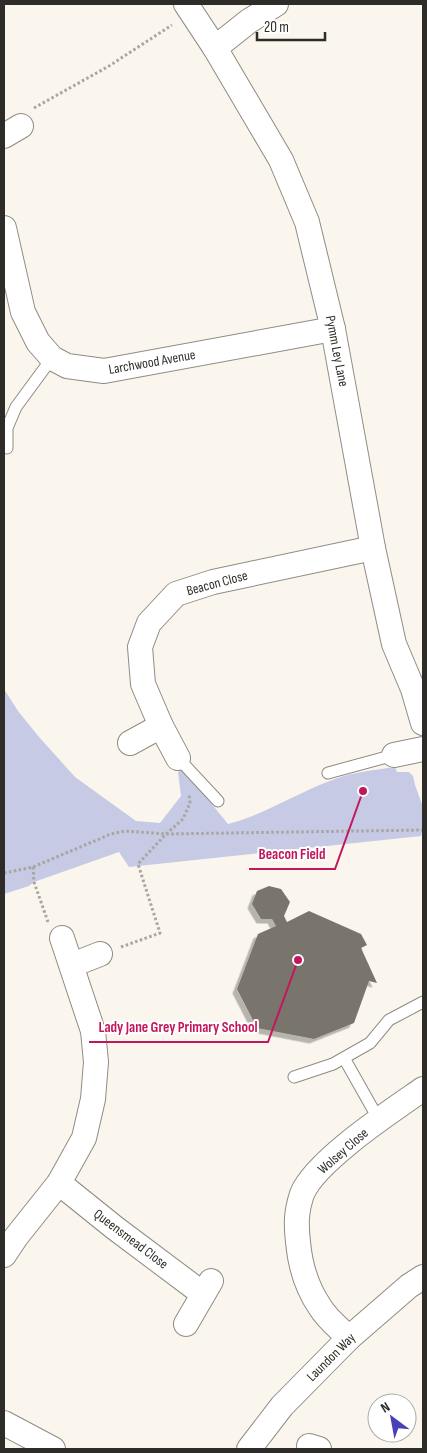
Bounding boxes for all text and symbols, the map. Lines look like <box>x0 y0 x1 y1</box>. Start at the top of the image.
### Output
scale bar <box>257 10 324 42</box>
text: 20 m <box>264 18 289 37</box>
street label: Pymm Ley Lane <box>322 314 352 388</box>
street label: Larchwood Avenue <box>107 346 197 378</box>
street label: Beacon Close <box>185 567 249 599</box>
callout: Beacon Field <box>249 839 335 869</box>
text: Beacon Field <box>259 845 325 864</box>
callout: Lady Jane Grey Primary School <box>89 1012 268 1042</box>
text: Lady Jane Grey Primary School <box>98 1018 258 1037</box>
street label: Wolsey Close <box>314 1124 372 1178</box>
street label: Queensmead Close <box>90 1205 172 1273</box>
street label: Laundon Way <box>303 1329 359 1385</box>
north arrow <box>367 1393 417 1443</box>
text: N <box>378 1398 393 1417</box>

